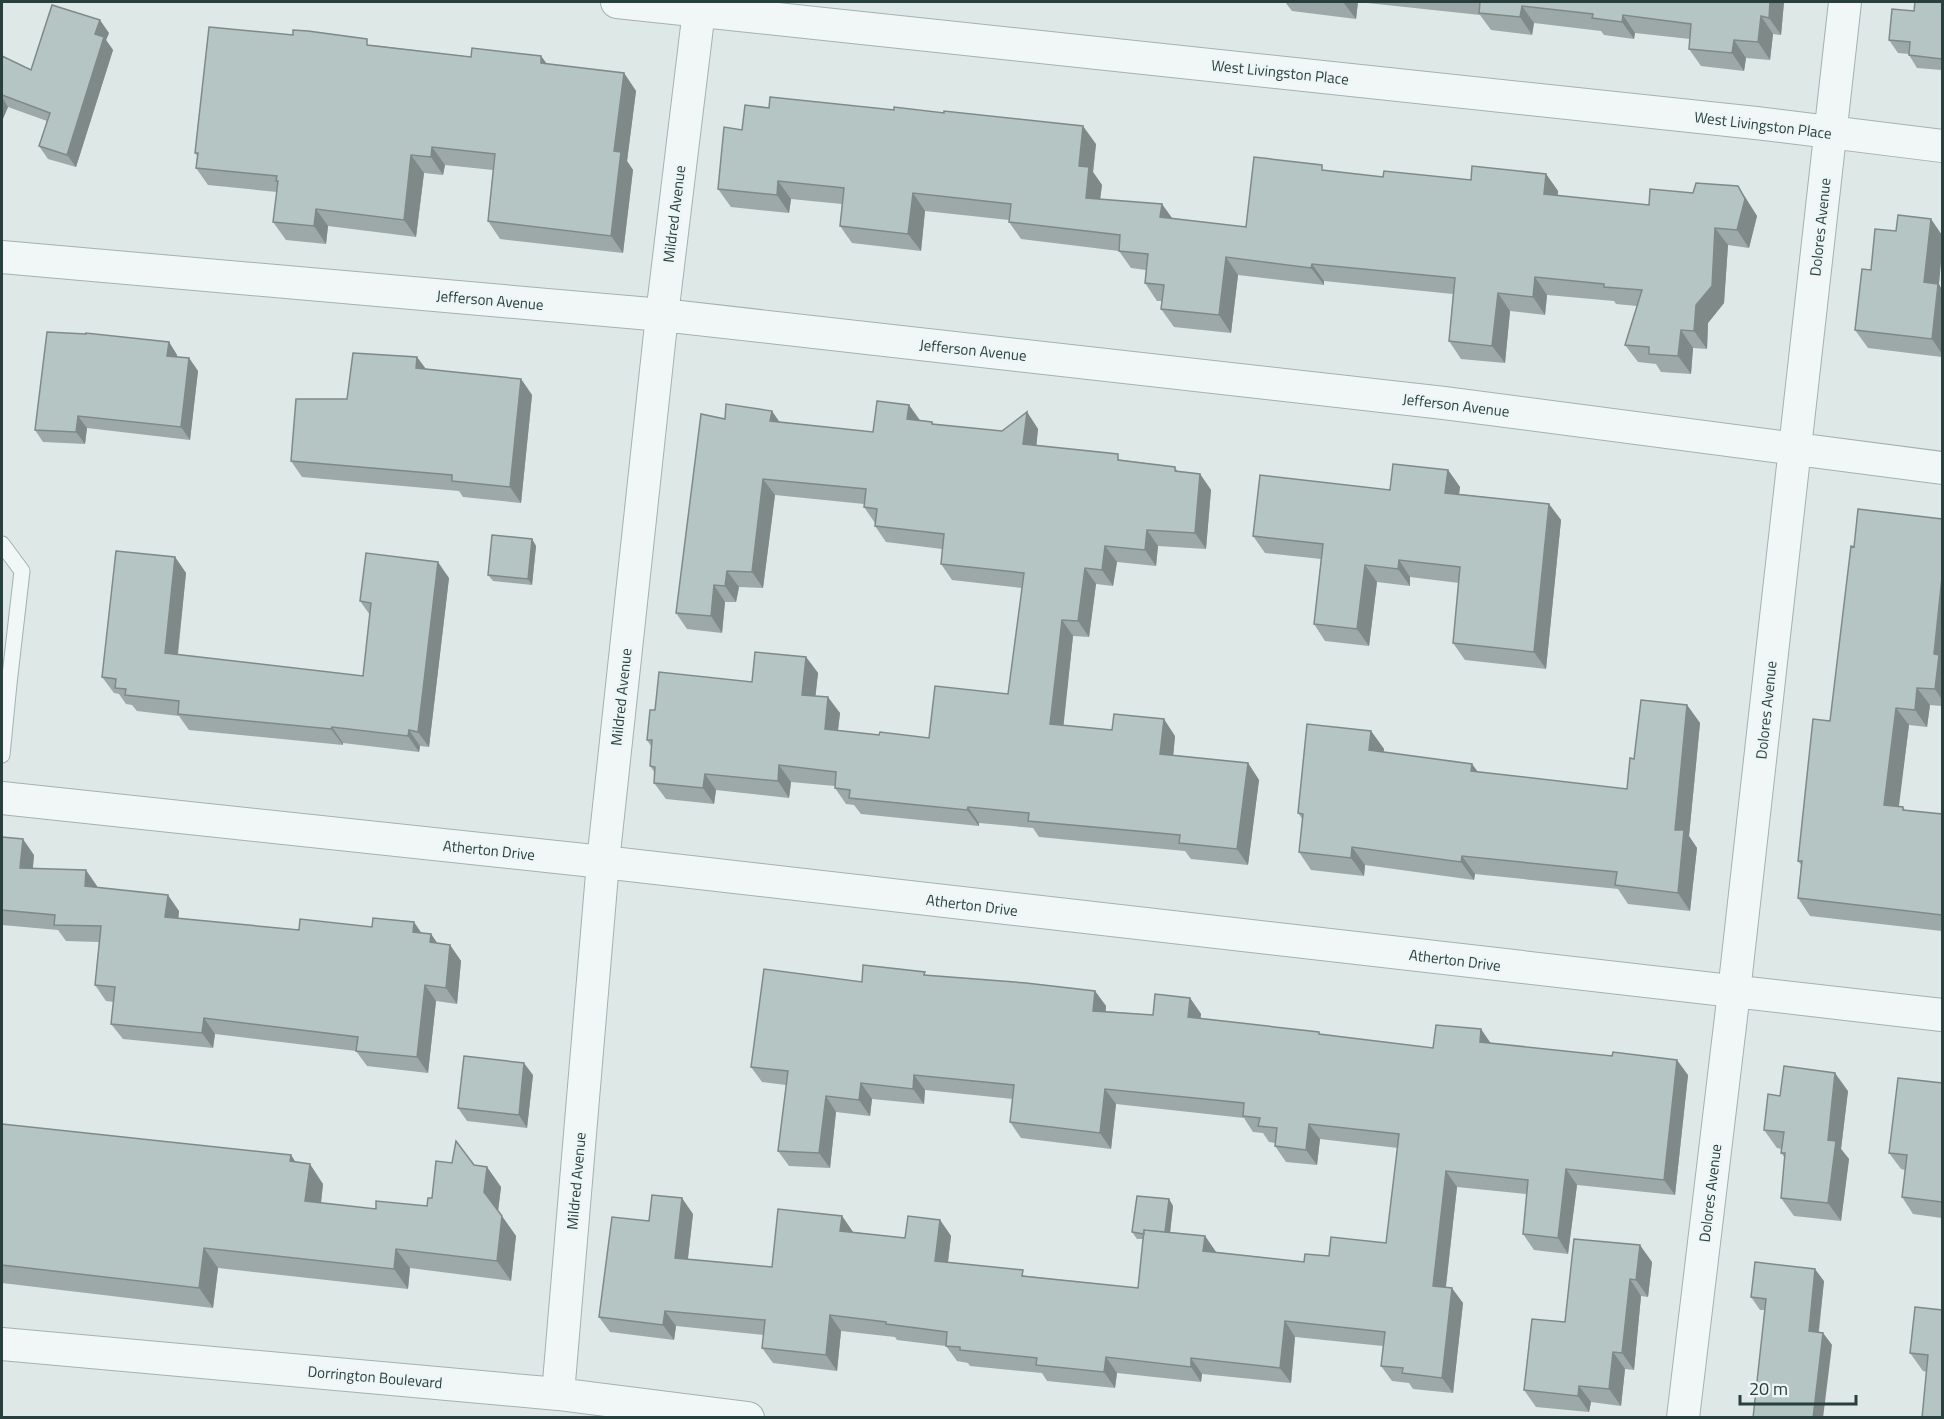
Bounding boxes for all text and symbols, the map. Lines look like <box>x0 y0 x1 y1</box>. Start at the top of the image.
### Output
street label: West Livingston Place <box>1210 53 1350 91</box>
street label: West Livingston Place <box>1693 105 1833 145</box>
street label: Mildred Avenue <box>657 164 691 264</box>
street label: Dolores Avenue <box>1803 177 1837 277</box>
street label: Jefferson Avenue <box>435 284 545 316</box>
street label: Jefferson Avenue <box>918 333 1028 367</box>
street label: Jefferson Avenue <box>1401 387 1511 423</box>
street label: Mildred Avenue <box>604 647 638 747</box>
street label: Dolores Avenue <box>1749 660 1783 760</box>
street label: Atherton Drive <box>442 834 536 866</box>
street label: Atherton Drive <box>925 888 1019 922</box>
street label: Atherton Drive <box>1408 943 1502 977</box>
street label: Mildred Avenue <box>560 1131 592 1231</box>
street label: Dolores Avenue <box>1693 1143 1727 1243</box>
street label: Dorrington Boulevard <box>307 1360 443 1394</box>
scale bar <box>1740 1368 1856 1406</box>
text: 20 m <box>1749 1375 1788 1402</box>

